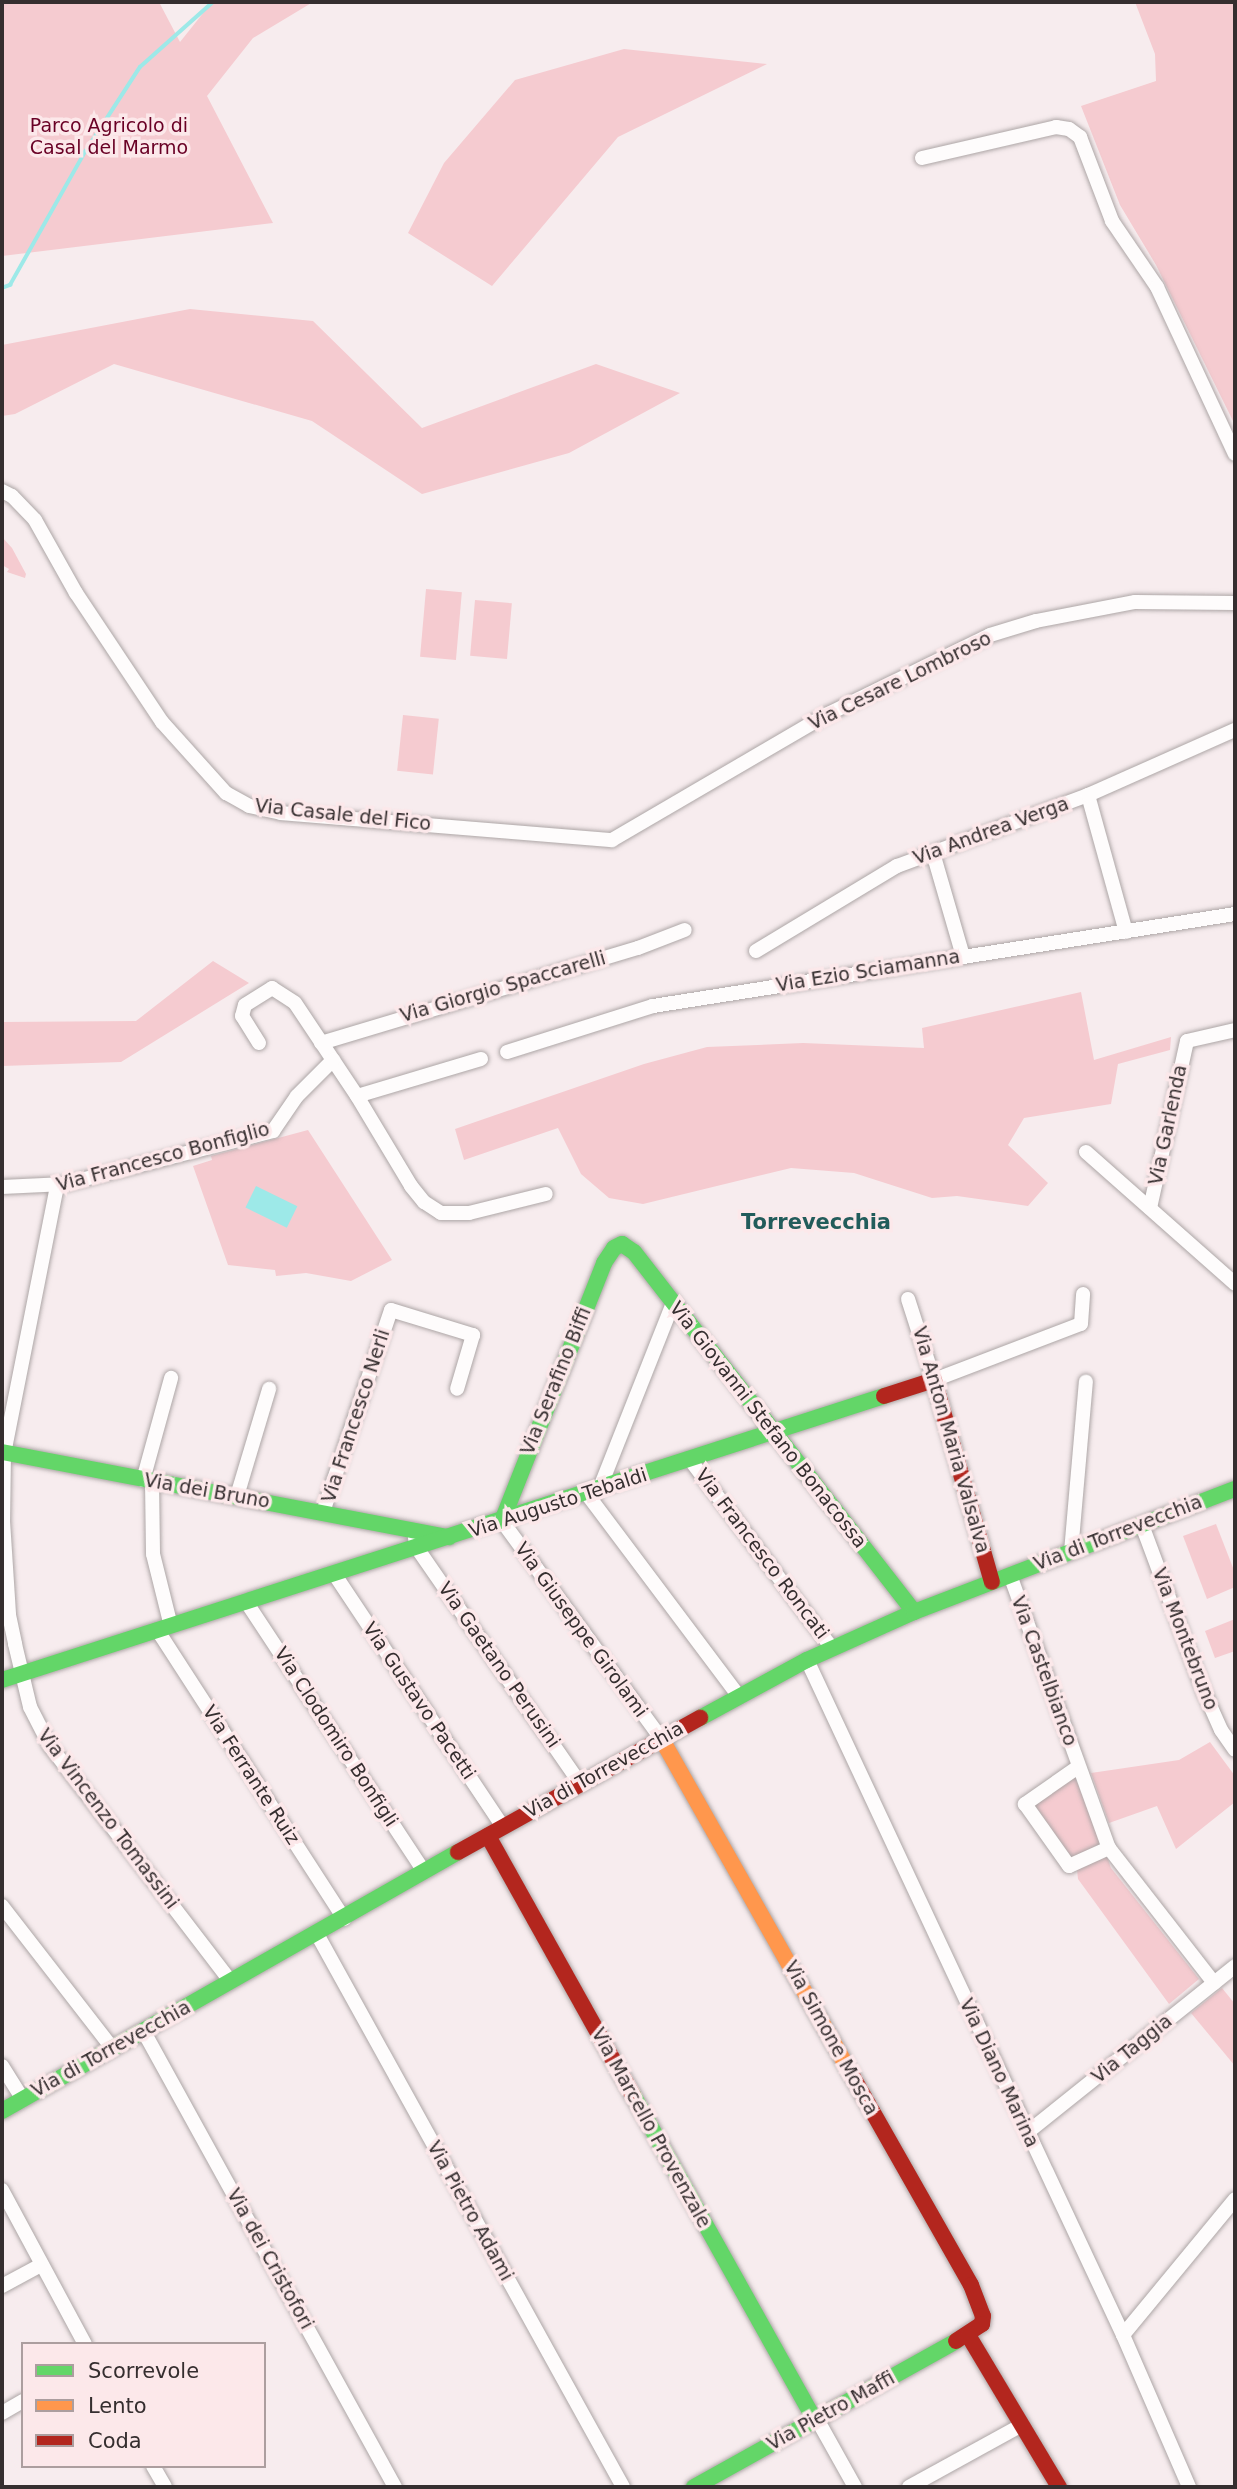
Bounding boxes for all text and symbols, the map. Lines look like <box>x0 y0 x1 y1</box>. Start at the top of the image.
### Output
park label: Parco Agricolo di Casal del Marmo <box>30 115 188 159</box>
street label: Via Cesare Lombroso <box>805 627 995 735</box>
street label: Via Andrea Verga <box>910 792 1072 870</box>
street label: Via Casale del Fico <box>254 794 432 836</box>
street label: Via Ezio Sciamanna <box>774 945 962 997</box>
street label: Via Giorgio Spaccarelli <box>398 947 608 1027</box>
street label: Via Garlenda <box>1144 1063 1192 1187</box>
street label: Via Francesco Bonfiglio <box>54 1118 272 1196</box>
district label: Torrevecchia <box>741 1209 891 1235</box>
street label: Via Giovanni Stefano Bonacossa <box>665 1297 871 1553</box>
street label: Via Serafino Biffi <box>516 1304 596 1458</box>
street label: Via Anton Maria Valsalva <box>908 1324 994 1556</box>
street label: Via Francesco Nerli <box>317 1326 395 1506</box>
street label: Via Augusto Tebaldi <box>466 1463 650 1543</box>
street label: Via Francesco Roncati <box>690 1464 834 1644</box>
street label: Via dei Bruno <box>142 1469 272 1513</box>
street label: Via di Torrevecchia <box>1031 1490 1205 1576</box>
street label: Via Giuseppe Girolami <box>510 1538 652 1722</box>
street label: Via Montebruno <box>1147 1565 1223 1713</box>
street label: Via Gaetano Perusini <box>433 1578 565 1752</box>
street label: Via Castelbianco <box>1006 1593 1082 1749</box>
street label: Via Gustavo Pacetti <box>358 1618 480 1784</box>
street label: Via Clodomiro Bonfigli <box>269 1643 403 1831</box>
street label: Via Ferrante Ruiz <box>198 1701 304 1849</box>
street label: Via di Torrevecchia <box>521 1717 687 1823</box>
street label: Via Vincenzo Tomassini <box>33 1724 183 1914</box>
street label: Via Simone Mosca <box>779 1957 883 2119</box>
street label: Via Diano Marina <box>955 1995 1043 2151</box>
street label: Via di Torrevecchia <box>28 1996 194 2102</box>
street label: Via Taggia <box>1087 2010 1177 2088</box>
street label: Via Marcello Provenzale <box>586 2024 716 2232</box>
street label: Via Pietro Adami <box>422 2137 518 2285</box>
street label: Via dei Cristofori <box>222 2185 318 2333</box>
legend <box>21 2342 266 2468</box>
text: Scorrevole <box>88 2359 199 2383</box>
street label: Via Pietro Maffi <box>763 2366 899 2456</box>
text: Lento <box>88 2394 147 2418</box>
text: Coda <box>88 2429 142 2453</box>

